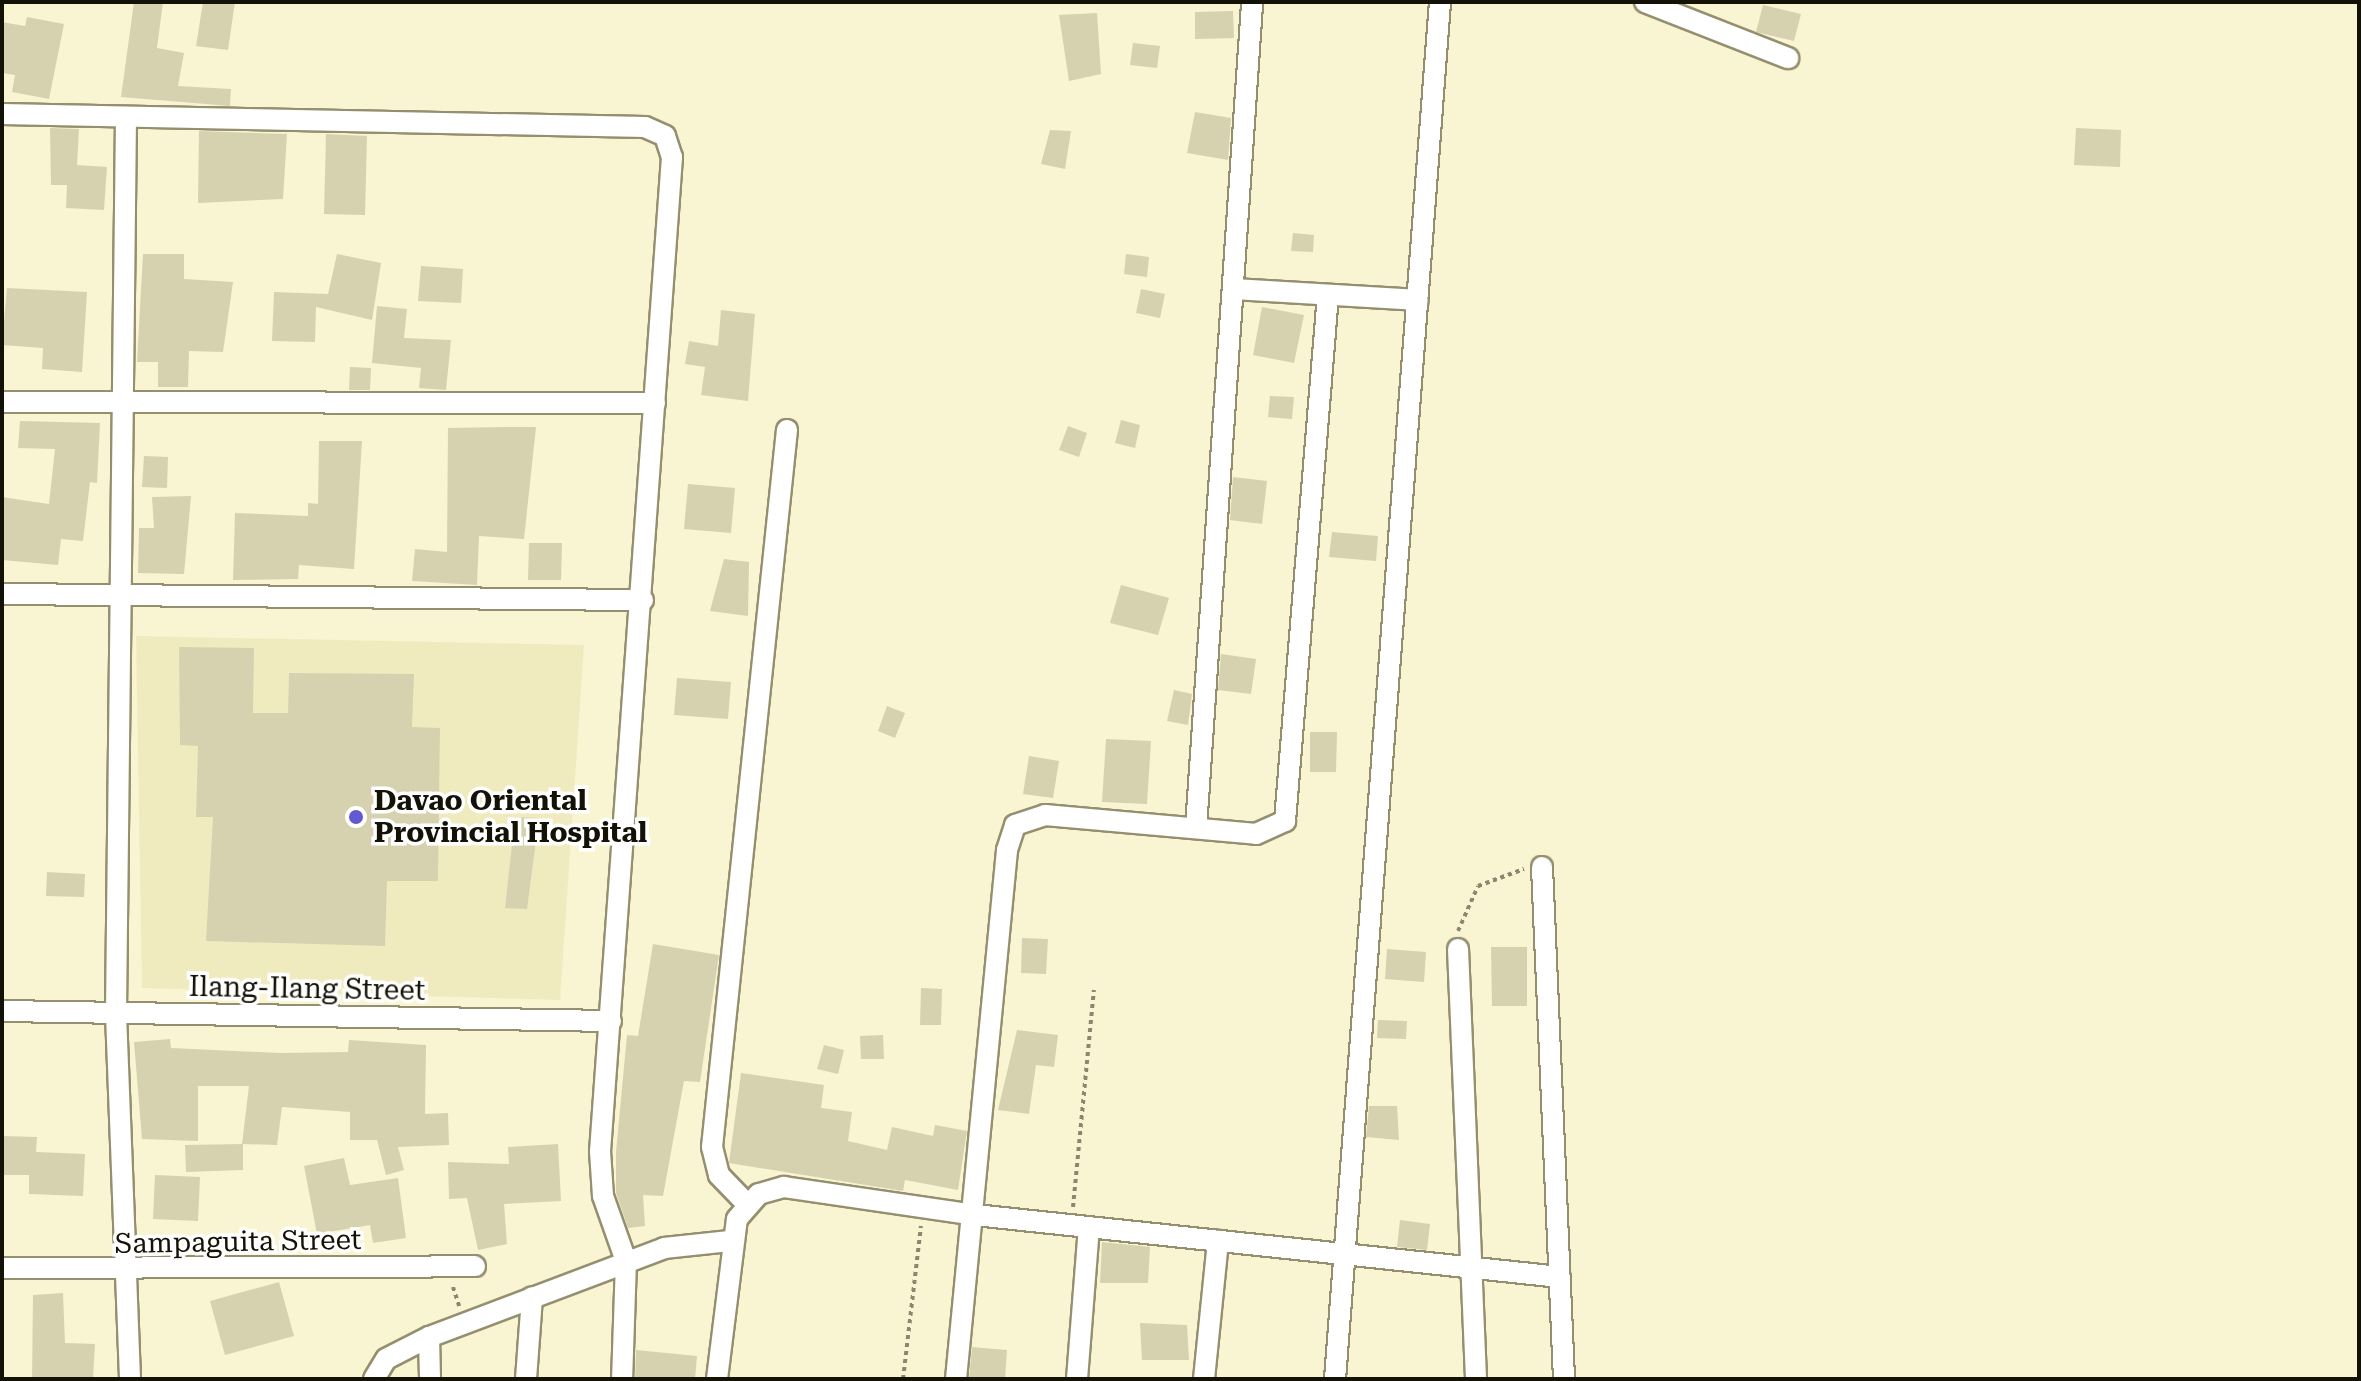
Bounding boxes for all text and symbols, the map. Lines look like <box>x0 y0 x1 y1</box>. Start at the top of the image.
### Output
place label: Davao Oriental Provincial Hospital <box>374 784 647 850</box>
marker: Davao Oriental Provincial Hospital <box>345 806 367 828</box>
street label: Ilang-Ilang Street <box>189 970 425 1008</box>
street label: Sampaguita Street <box>114 1223 362 1261</box>

